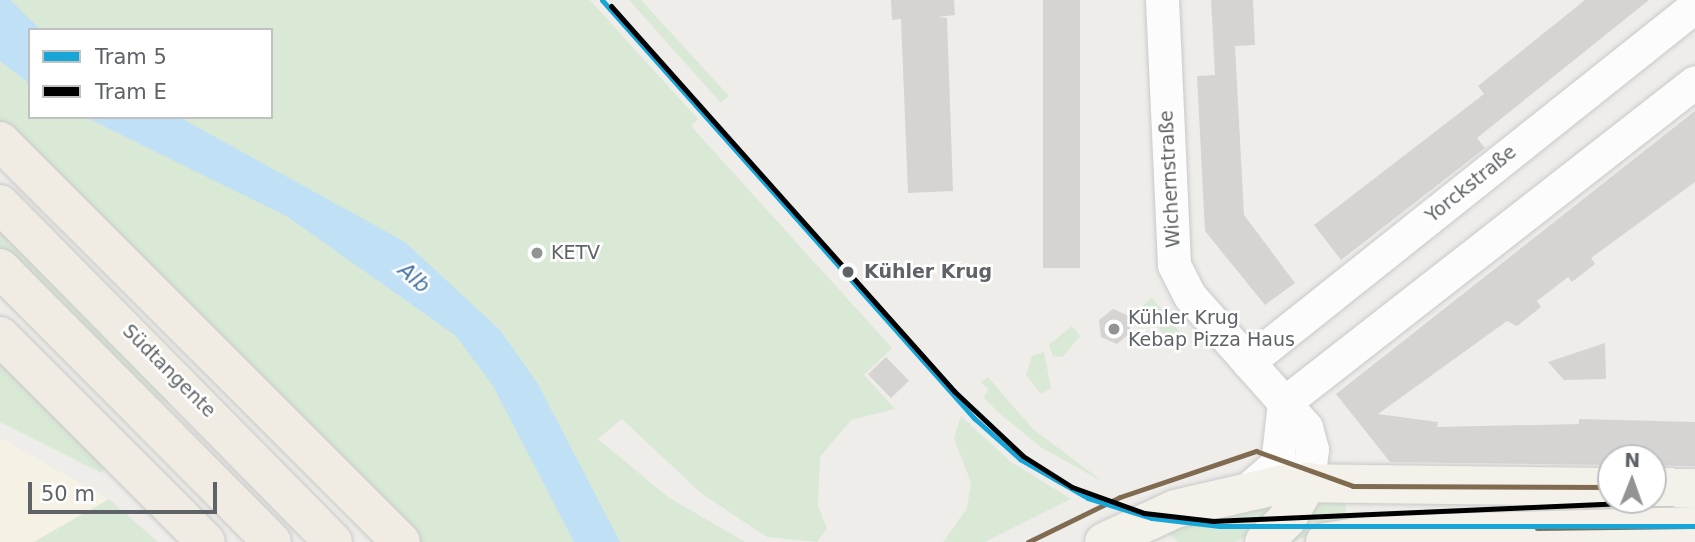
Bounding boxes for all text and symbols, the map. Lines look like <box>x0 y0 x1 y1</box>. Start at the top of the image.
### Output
legend <box>28 28 273 119</box>
text: Tram 5 <box>95 45 167 69</box>
text: Tram E <box>95 80 167 104</box>
street label: Wichernstraße <box>1155 110 1185 248</box>
street label: Yorckstraße <box>1421 141 1521 227</box>
place label: KETV <box>551 242 600 264</box>
marker: KETV <box>529 245 545 261</box>
water label: Alb <box>393 257 435 299</box>
place label: Kühler Krug <box>864 261 992 283</box>
marker: Kühler Krug <box>838 262 858 282</box>
place label: Kühler Krug Kebap Pizza Haus <box>1128 307 1295 351</box>
street label: Südtangente <box>118 320 220 422</box>
marker: Kühler Krug Kebap Pizza Haus <box>1106 321 1122 337</box>
north arrow <box>1597 444 1667 514</box>
text: N <box>1624 449 1640 471</box>
scale bar <box>32 468 220 512</box>
text: 50 m <box>41 482 95 506</box>

